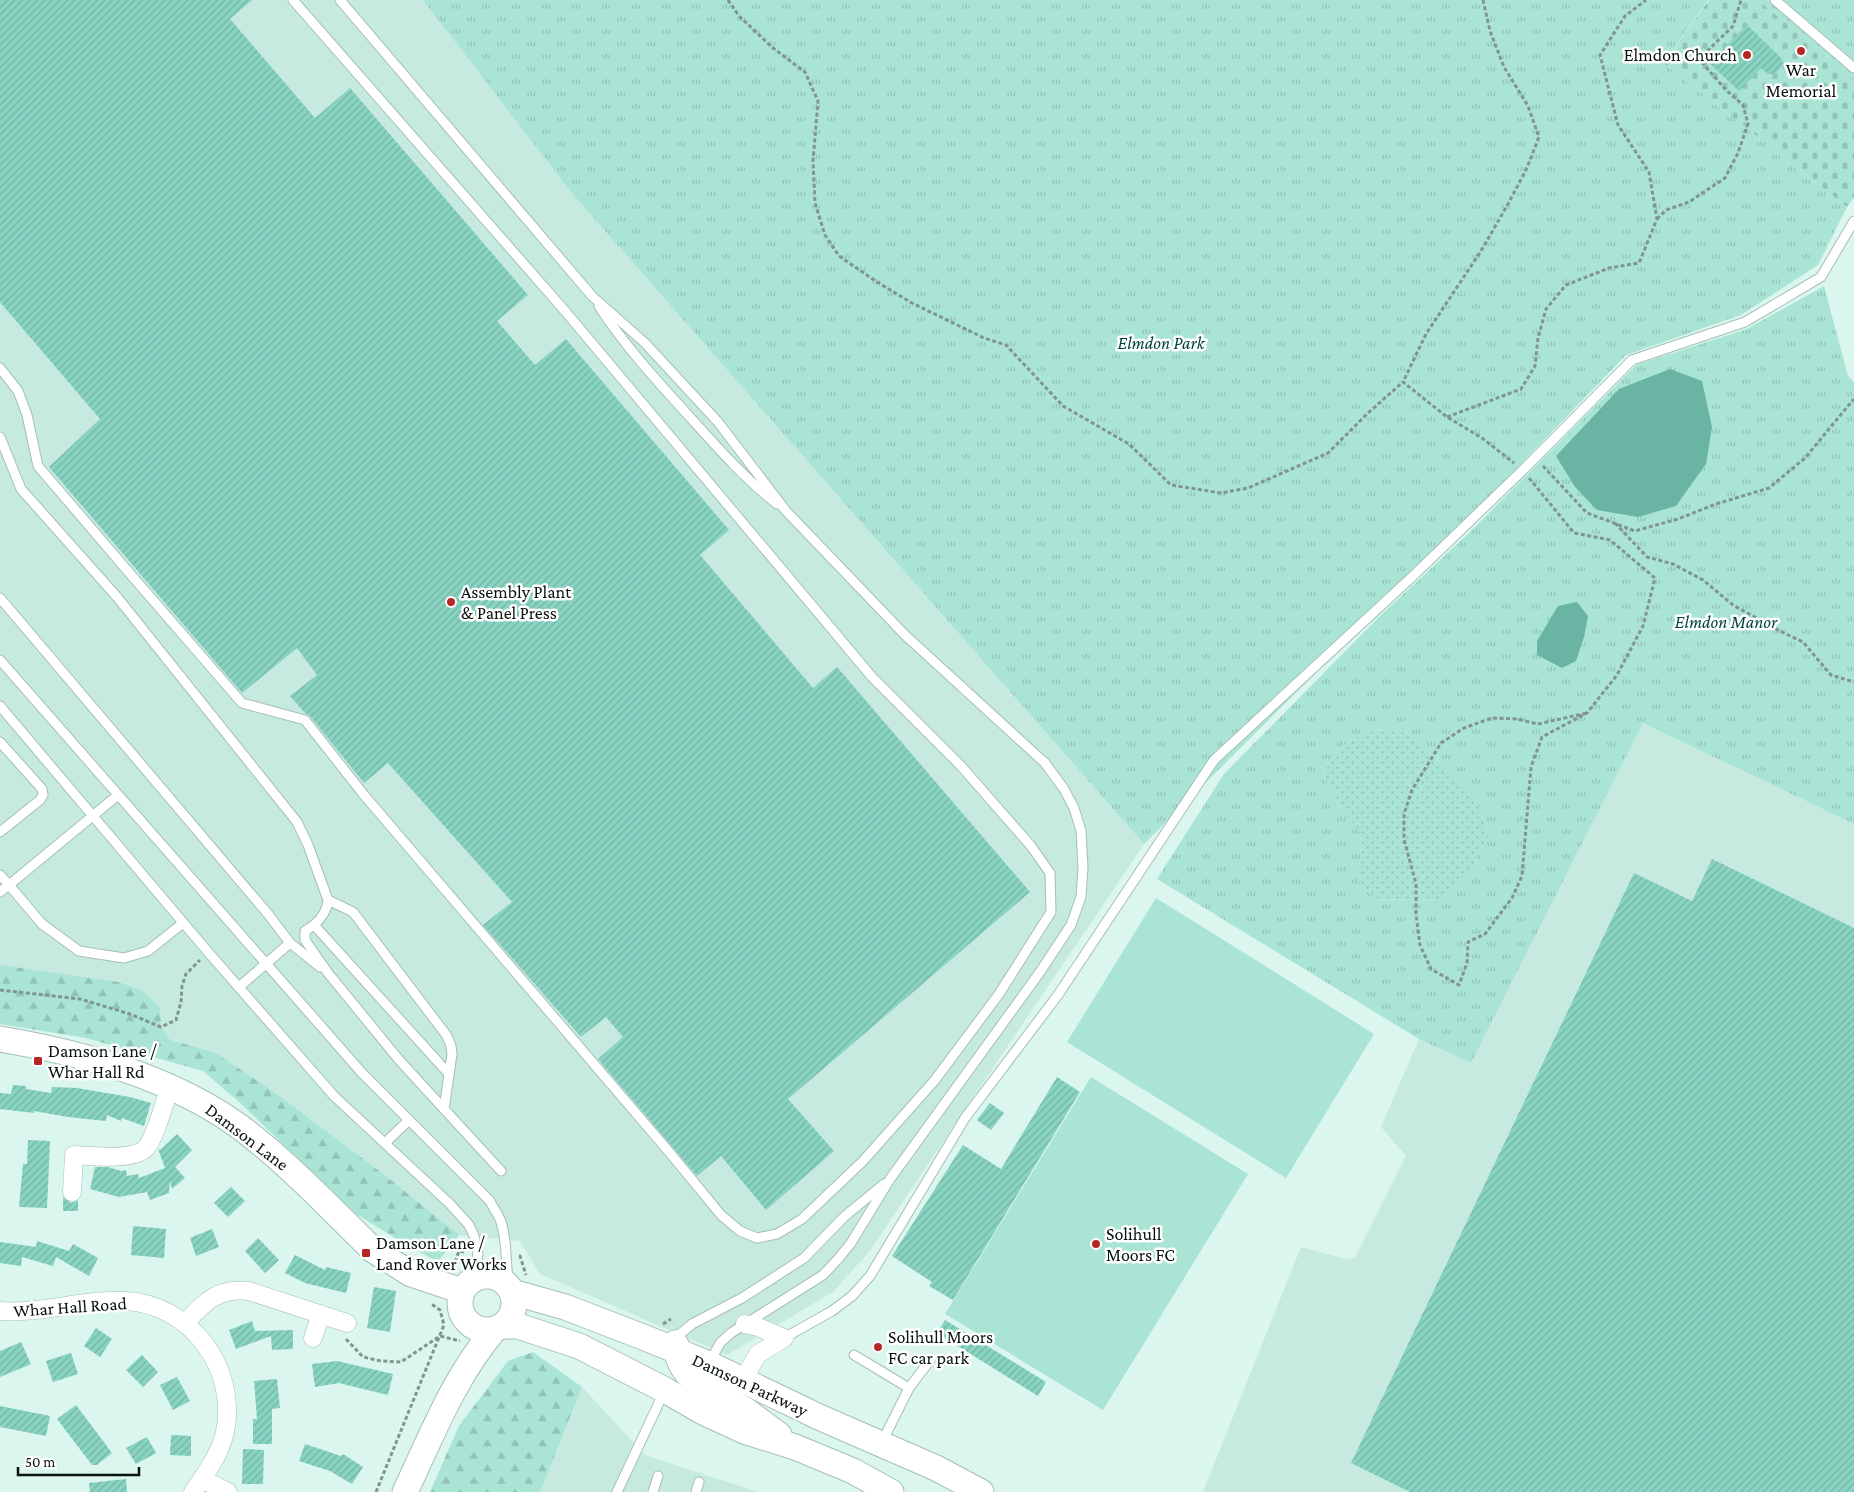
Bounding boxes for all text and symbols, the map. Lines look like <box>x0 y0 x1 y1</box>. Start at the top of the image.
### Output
place label: Elmdon Church <box>1624 45 1737 65</box>
marker: War Memorial <box>1795 45 1807 57</box>
marker: Elmdon Church <box>1741 49 1753 61</box>
place label: War Memorial <box>1766 60 1836 101</box>
park label: Elmdon Park <box>1117 333 1206 353</box>
place label: Assembly Plant & Panel Press <box>461 582 572 623</box>
marker: Assembly Plant & Panel Press <box>445 596 457 608</box>
park label: Elmdon Manor <box>1675 612 1778 632</box>
place label: Damson Lane / Whar Hall Rd <box>48 1041 157 1082</box>
marker: Damson Lane / Whar Hall Rd <box>32 1055 44 1067</box>
street label: Damson Lane <box>202 1099 293 1175</box>
place label: Solihull Moors FC <box>1106 1224 1175 1265</box>
place label: Damson Lane / Land Rover Works <box>376 1233 507 1274</box>
marker: Solihull Moors FC <box>1090 1238 1102 1250</box>
marker: Damson Lane / Land Rover Works <box>360 1247 372 1259</box>
street label: Whar Hall Road <box>13 1293 128 1321</box>
place label: Solihull Moors FC car park <box>888 1327 993 1368</box>
marker: Solihull Moors FC car park <box>872 1341 884 1353</box>
street label: Damson Parkway <box>689 1349 812 1421</box>
scale bar <box>18 1444 139 1476</box>
text: 50 m <box>25 1454 55 1470</box>

